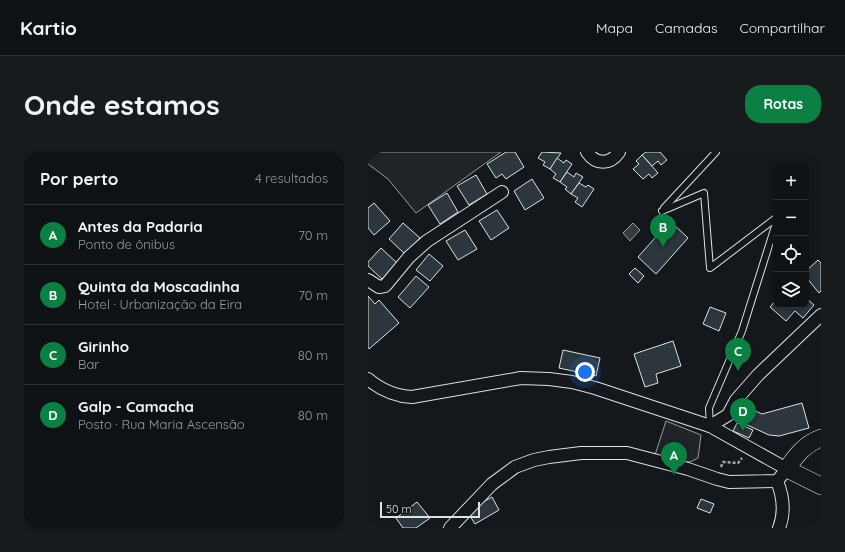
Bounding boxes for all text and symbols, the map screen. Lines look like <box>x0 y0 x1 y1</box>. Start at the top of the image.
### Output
text: Kartio <box>20 16 77 40</box>
text: Mapa <box>596 19 633 37</box>
text: Camadas <box>655 19 717 37</box>
text: Compartilhar <box>739 19 825 37</box>
button: Rotas <box>745 85 821 123</box>
text: Onde estamos <box>24 87 220 122</box>
map controls <box>773 164 809 308</box>
button: + <box>773 164 809 200</box>
text: Por perto <box>40 168 118 189</box>
text: 4 resultados <box>255 170 328 186</box>
button: − <box>773 200 809 236</box>
pin: B <box>650 214 676 247</box>
text: Antes da Padaria <box>78 217 203 236</box>
text: A <box>49 227 57 243</box>
text: 70 m <box>298 227 328 243</box>
text: Ponto de ônibus <box>78 236 175 252</box>
button: locate <box>773 236 809 272</box>
button: layers <box>773 272 809 308</box>
text: Quinta da Moscadinha <box>78 277 240 296</box>
text: B <box>49 287 57 303</box>
text: 70 m <box>298 287 328 303</box>
text: Hotel · Urbanização da Eira <box>78 296 242 312</box>
text: Girinho <box>78 337 129 356</box>
pin: C <box>725 338 751 371</box>
text: C <box>49 347 57 363</box>
text: 80 m <box>298 347 328 363</box>
text: Bar <box>78 356 99 372</box>
your location <box>575 362 595 382</box>
text: Galp - Camacha <box>78 397 194 416</box>
pin: D <box>730 398 756 431</box>
text: D <box>48 407 58 423</box>
text: 80 m <box>298 407 328 423</box>
text: Posto · Rua Maria Ascensão <box>78 416 245 432</box>
pin: A <box>661 442 687 475</box>
scale bar <box>380 500 480 519</box>
text: 50 m <box>386 502 412 516</box>

